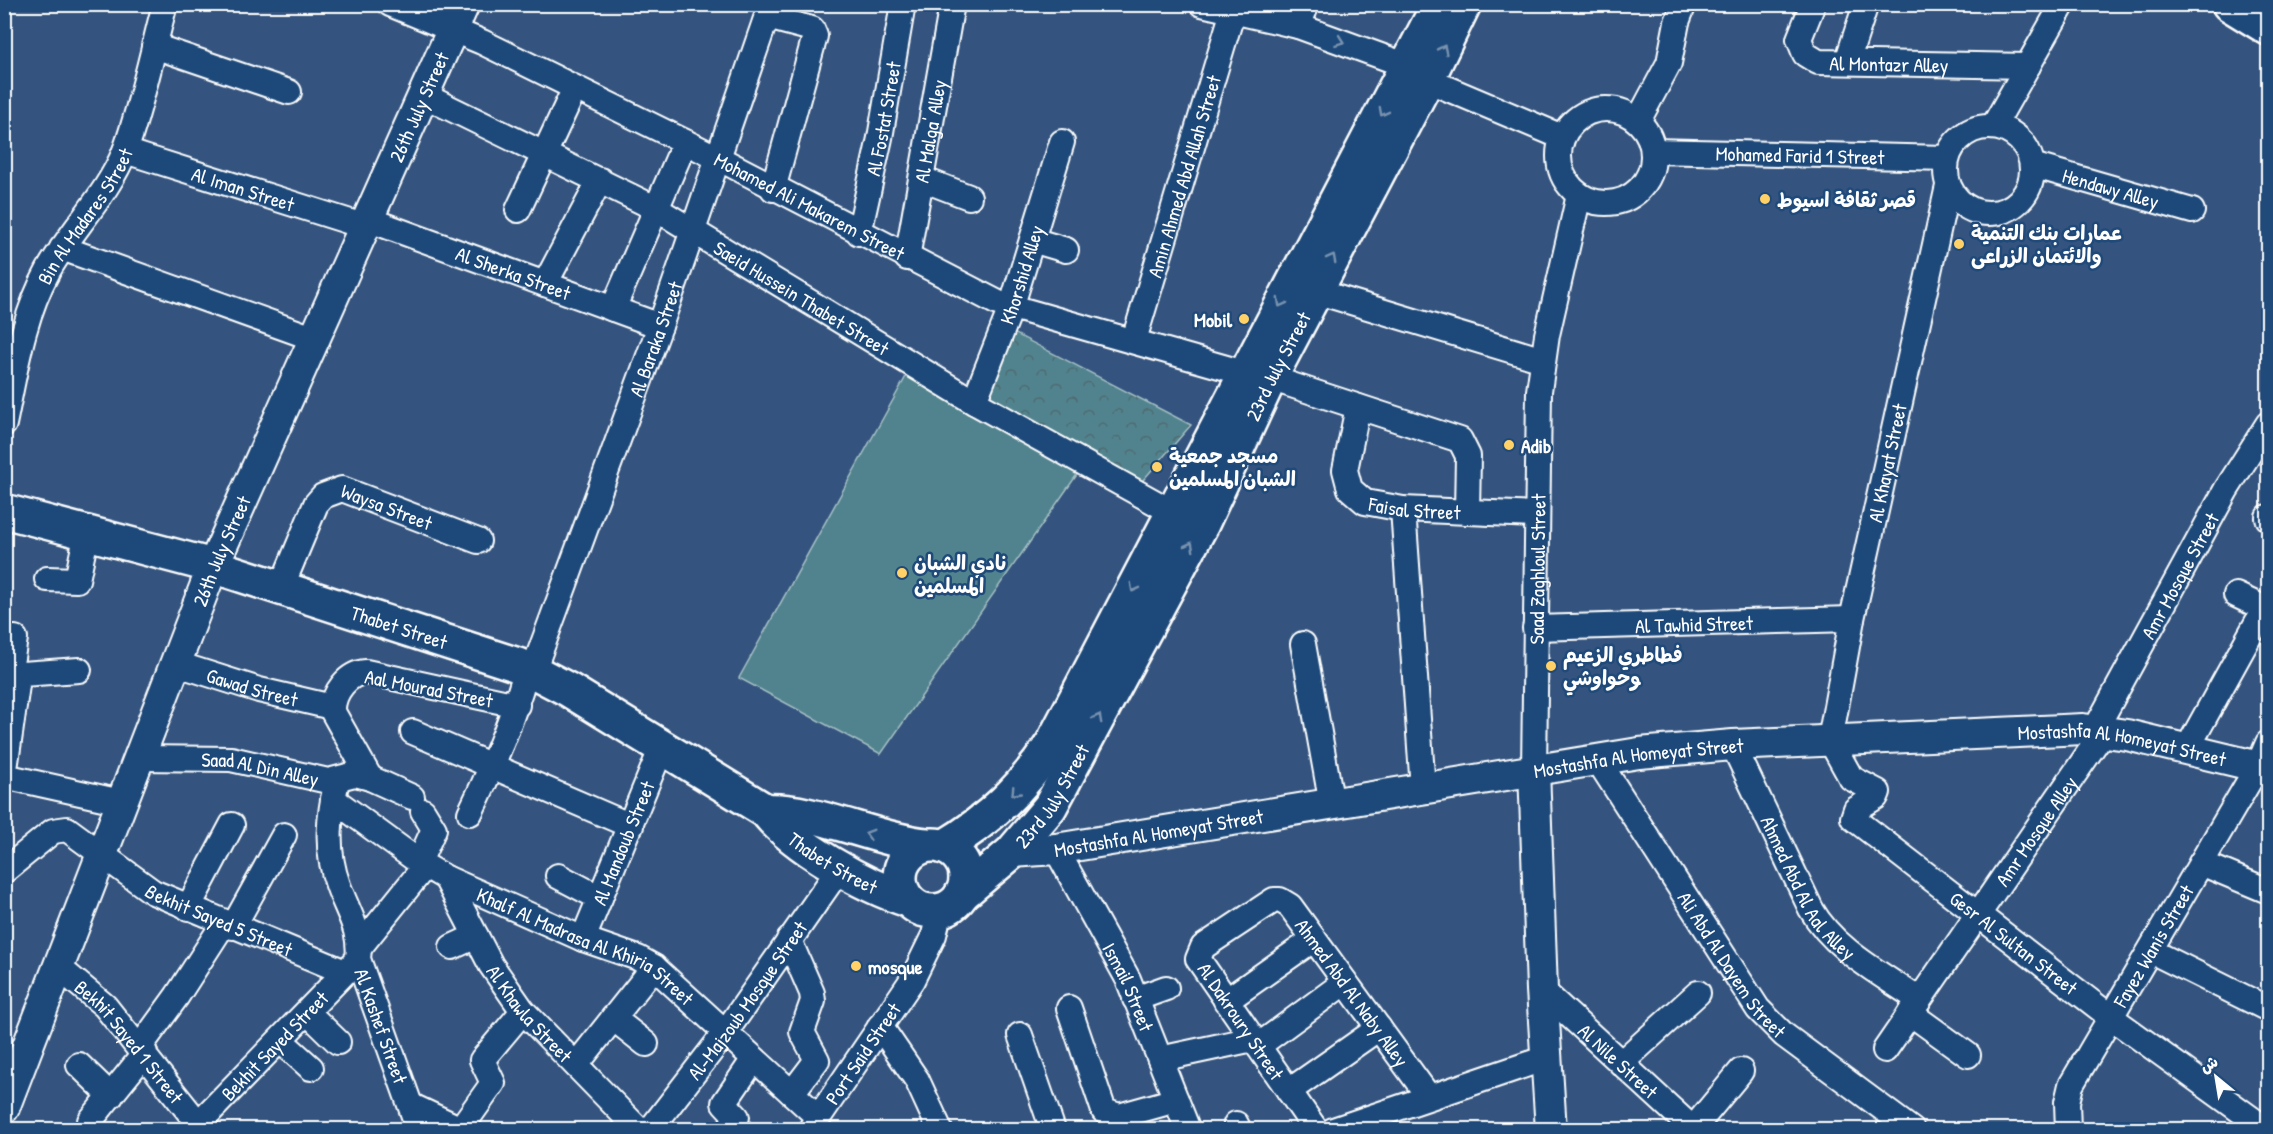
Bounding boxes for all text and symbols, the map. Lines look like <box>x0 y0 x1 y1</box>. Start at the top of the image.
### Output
one-way arrow <box>1334 34 1344 47</box>
one-way arrow <box>1435 44 1447 55</box>
street label: 26th July Street <box>382 46 455 166</box>
street label: Al Montazr Alley <box>1829 49 1949 78</box>
street label: Al Fostat Street <box>859 58 907 178</box>
street label: Amin Ahmed Abd Allah Street <box>1140 71 1227 281</box>
street label: Al Malga' Alley <box>907 77 952 185</box>
one-way arrow <box>1379 106 1390 117</box>
street label: Mohamed Farid 1 Street <box>1715 139 1886 170</box>
street label: Bin Al Madares Street <box>30 143 139 289</box>
street label: Mohamed Ali Makarem Street <box>710 145 911 267</box>
street label: Al Iman Street <box>189 159 299 217</box>
street label: Hendawy Alley <box>2059 161 2162 214</box>
place label: قصر ثقافة اسيوط <box>1777 186 1916 213</box>
marker: قصر ثقافة اسيوط <box>1758 192 1772 206</box>
place label: عمارات بنك التنمية والائتمان الزراعى <box>1971 219 2123 269</box>
street label: Khorshid Alley <box>992 222 1049 328</box>
street label: Saeid Hussein Thabet Street <box>709 234 896 362</box>
marker: عمارات بنك التنمية والائتمان الزراعى <box>1952 237 1966 251</box>
street label: Al Sherka Street <box>452 239 576 306</box>
one-way arrow <box>1325 254 1336 265</box>
street label: Al Baraka Street <box>622 276 688 400</box>
one-way arrow <box>1277 297 1288 307</box>
place label: Mobil <box>1194 306 1233 333</box>
street label: 23rd July Street <box>1239 306 1317 425</box>
marker: Mobil <box>1237 312 1251 326</box>
street label: Al Khayat Street <box>1861 400 1913 525</box>
place label: Adib <box>1521 432 1551 459</box>
marker: Adib <box>1502 438 1516 452</box>
place label: مسجد جمعية الشبان المسلمين <box>1169 442 1296 492</box>
marker: مسجد جمعية الشبان المسلمين <box>1150 460 1164 474</box>
street label: Waysa Street <box>338 477 437 536</box>
street label: Faisal Street <box>1366 489 1462 525</box>
street label: 26th July Street <box>185 490 257 610</box>
street label: Saad Zaghloul Street <box>1522 492 1551 644</box>
street label: Amr Mosque Street <box>2134 507 2225 643</box>
one-way arrow <box>1183 542 1194 552</box>
place label: نادي الشبان المسلمين <box>914 549 1006 599</box>
marker: نادي الشبان المسلمين <box>895 566 909 580</box>
one-way arrow <box>1130 582 1141 592</box>
street label: Thabet Street <box>348 598 452 655</box>
street label: Al Tawhid Street <box>1635 608 1754 639</box>
place label: فطاطري الزعيم وحواوشي <box>1563 641 1683 696</box>
marker: فطاطري الزعيم وحواوشي <box>1544 659 1558 673</box>
street label: Gawad Street <box>203 661 302 712</box>
street label: Aal Mourad Street <box>363 662 496 714</box>
one-way arrow <box>1091 714 1102 724</box>
street label: Mostashfa Al Homeyat Street <box>2017 715 2230 772</box>
street label: Mostashfa Al Homeyat Street <box>1532 731 1745 784</box>
street label: 23rd July Street <box>1008 738 1095 853</box>
street label: Saad Al Din Alley <box>201 745 321 792</box>
street label: Amr Mosque Alley <box>1988 770 2083 891</box>
street label: Al Mandoub Street <box>585 776 661 909</box>
one-way arrow <box>1012 785 1023 796</box>
street label: Mostashfa Al Homeyat Street <box>1052 801 1266 863</box>
street label: Ahmed Abd Al Aal Alley <box>1755 811 1861 966</box>
street label: Thabet Street <box>783 825 883 900</box>
one-way arrow <box>864 829 875 841</box>
street label: Bekhit Sayed 5 Street <box>140 877 298 963</box>
street label: Fayez Wanis Street <box>2106 879 2200 1013</box>
street label: Khalf Al Madrasa Al Khiria Street <box>473 880 701 1011</box>
street label: Gesr Al Sultan Street <box>1945 884 2084 1001</box>
street label: Ali Abd Al Dayem Street <box>1672 886 1793 1044</box>
street label: Ahmed Abd Al Naby Alley <box>1290 913 1416 1072</box>
street label: Al-Majzoub Mosque Street <box>681 914 813 1085</box>
street label: Ismail Street <box>1097 937 1161 1036</box>
place label: mosque <box>868 953 923 981</box>
street label: Al Dakroury Street <box>1192 957 1291 1086</box>
street label: Al Khawla Street <box>481 959 580 1069</box>
marker: mosque <box>849 959 863 973</box>
street label: Al Kashef Street <box>349 964 415 1088</box>
street label: Bekhit Sayed 1 Street <box>69 973 191 1109</box>
street label: Bekhit Sayed Street <box>215 984 335 1106</box>
street label: Port Said Street <box>818 996 907 1109</box>
street label: Al Nile Street <box>1573 1017 1665 1105</box>
north arrow <box>2186 1047 2246 1107</box>
text: ش <box>2195 1050 2222 1078</box>

